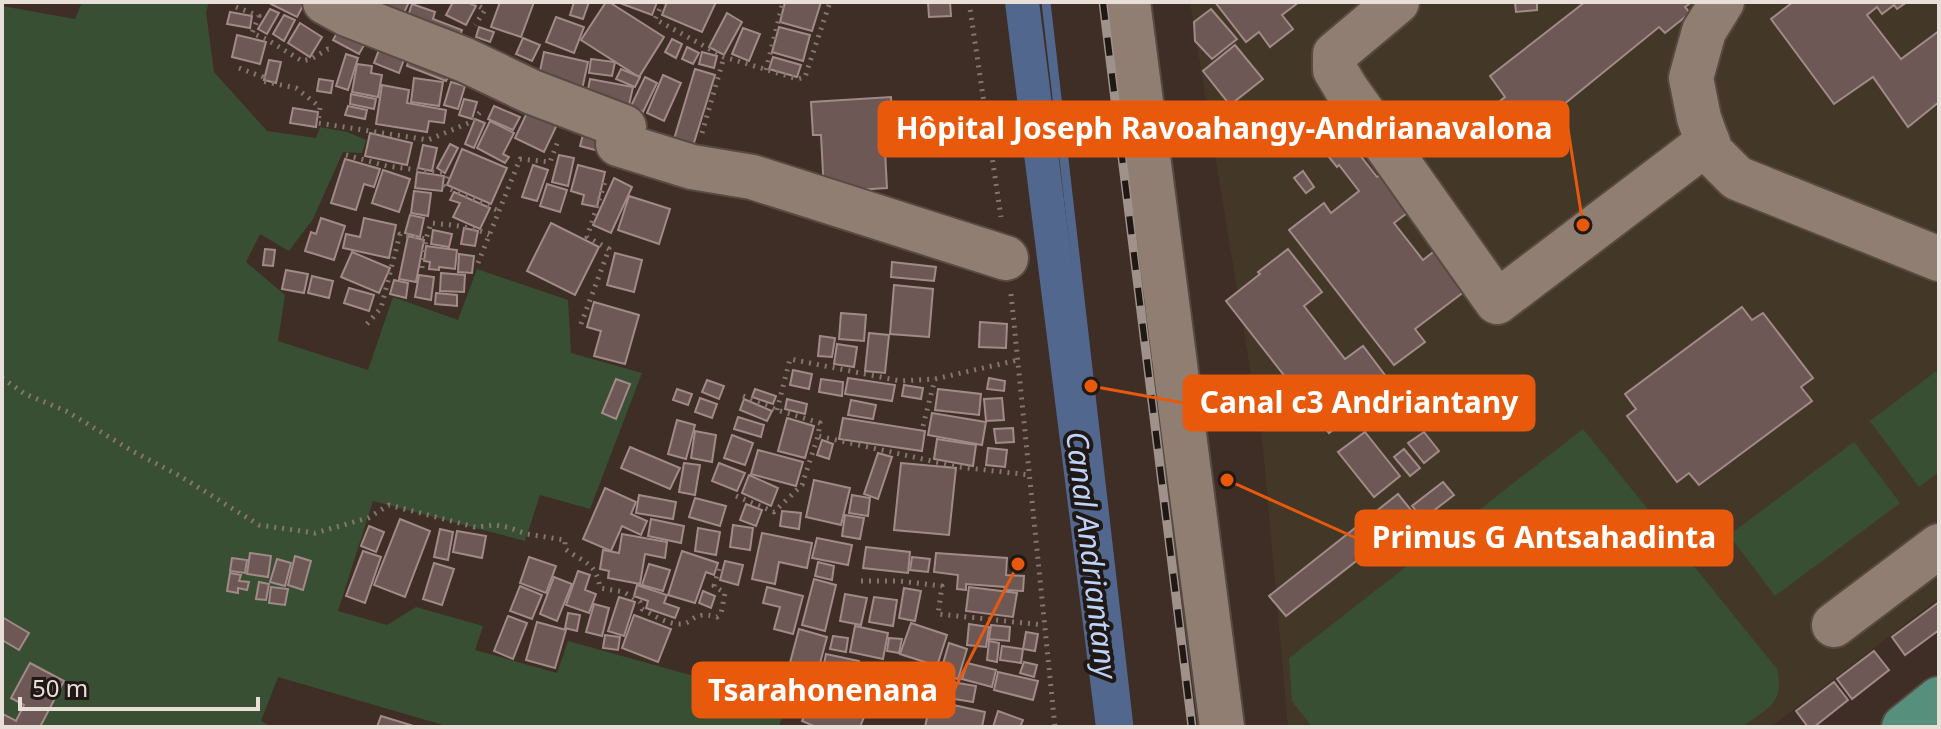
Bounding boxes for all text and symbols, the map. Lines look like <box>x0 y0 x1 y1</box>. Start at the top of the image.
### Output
callout: Hôpital Joseph Ravoahangy-Andrianavalona <box>879 102 1568 156</box>
text: Hôpital Joseph Ravoahangy-Andrianavalona <box>896 107 1552 148</box>
callout: Canal c3 Andriantany <box>1184 376 1534 430</box>
text: Canal c3 Andriantany <box>1200 381 1519 422</box>
water label: Canal Andriantany <box>1057 429 1128 683</box>
callout: Primus G Antsahadinta <box>1356 511 1732 565</box>
text: Primus G Antsahadinta <box>1372 516 1716 557</box>
scale bar <box>20 661 258 711</box>
callout: Tsarahonenana <box>693 663 954 717</box>
text: Tsarahonenana <box>708 669 938 710</box>
text: 50 m <box>32 671 88 704</box>

